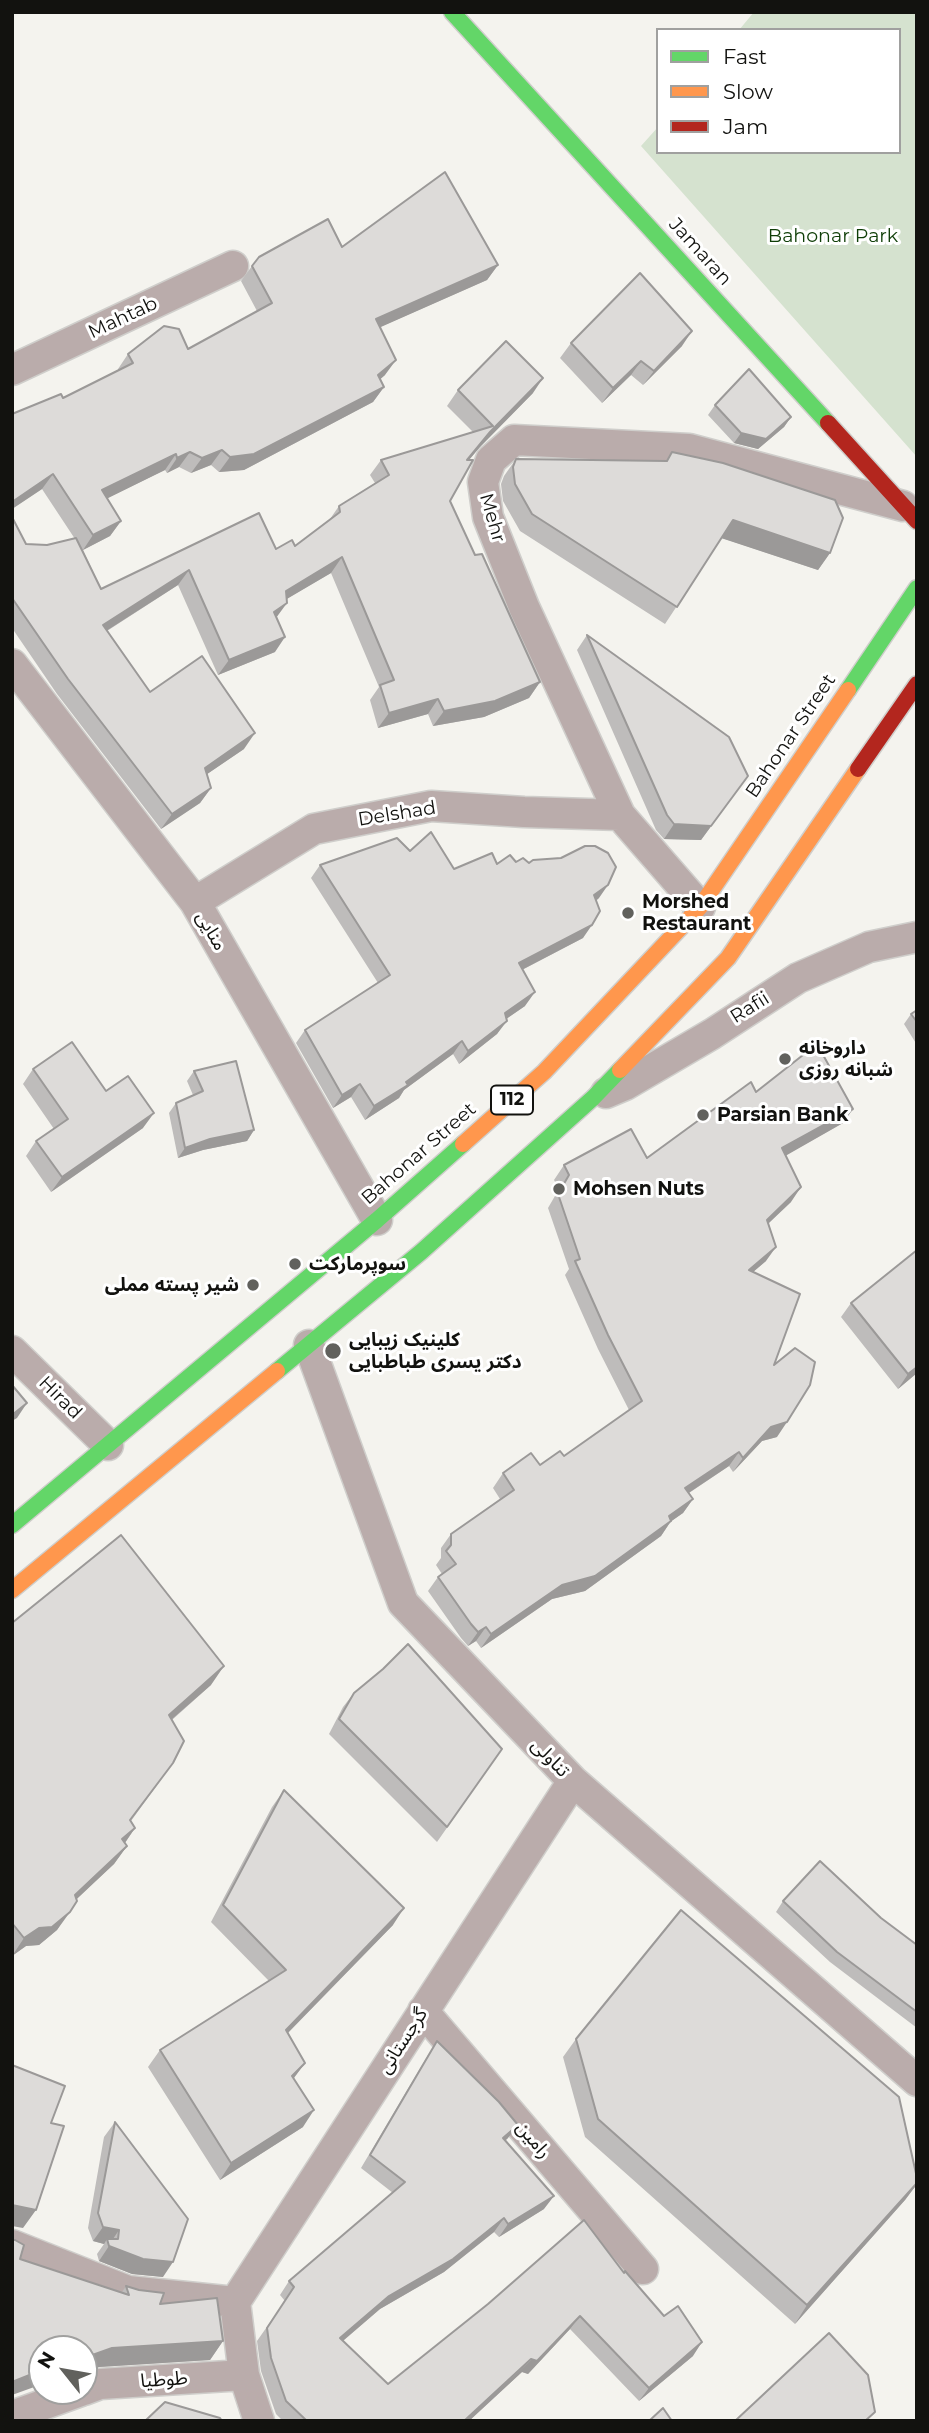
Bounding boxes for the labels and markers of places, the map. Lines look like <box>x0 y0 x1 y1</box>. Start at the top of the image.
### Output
place label: Morshed Restaurant <box>642 891 751 935</box>
marker: Morshed Restaurant <box>620 905 636 921</box>
place label: داروخانه شبانه روزی <box>799 1037 893 1081</box>
marker: داروخانه شبانه روزی <box>777 1051 793 1067</box>
place label: Parsian Bank <box>717 1104 848 1126</box>
marker: Parsian Bank <box>695 1107 711 1123</box>
place label: Mohsen Nuts <box>573 1178 704 1200</box>
marker: Mohsen Nuts <box>551 1181 567 1197</box>
place label: سوپرمارکت <box>309 1253 406 1275</box>
marker: سوپرمارکت <box>287 1256 303 1272</box>
place label: شیر پسته مملی <box>105 1274 239 1296</box>
marker: شیر پسته مملی <box>245 1277 261 1293</box>
place label: کلینیک زیبایی دکتر یسری طباطبایی <box>349 1329 522 1373</box>
marker: کلینیک زیبایی دکتر یسری طباطبایی <box>323 1341 343 1361</box>

